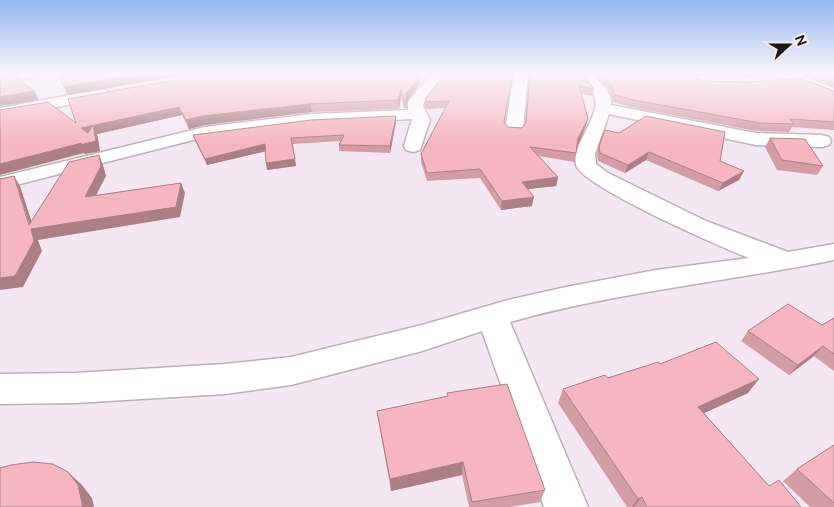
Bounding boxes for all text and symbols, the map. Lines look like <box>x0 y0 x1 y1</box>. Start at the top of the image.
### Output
north arrow <box>764 20 814 70</box>
text: N <box>792 33 810 48</box>

